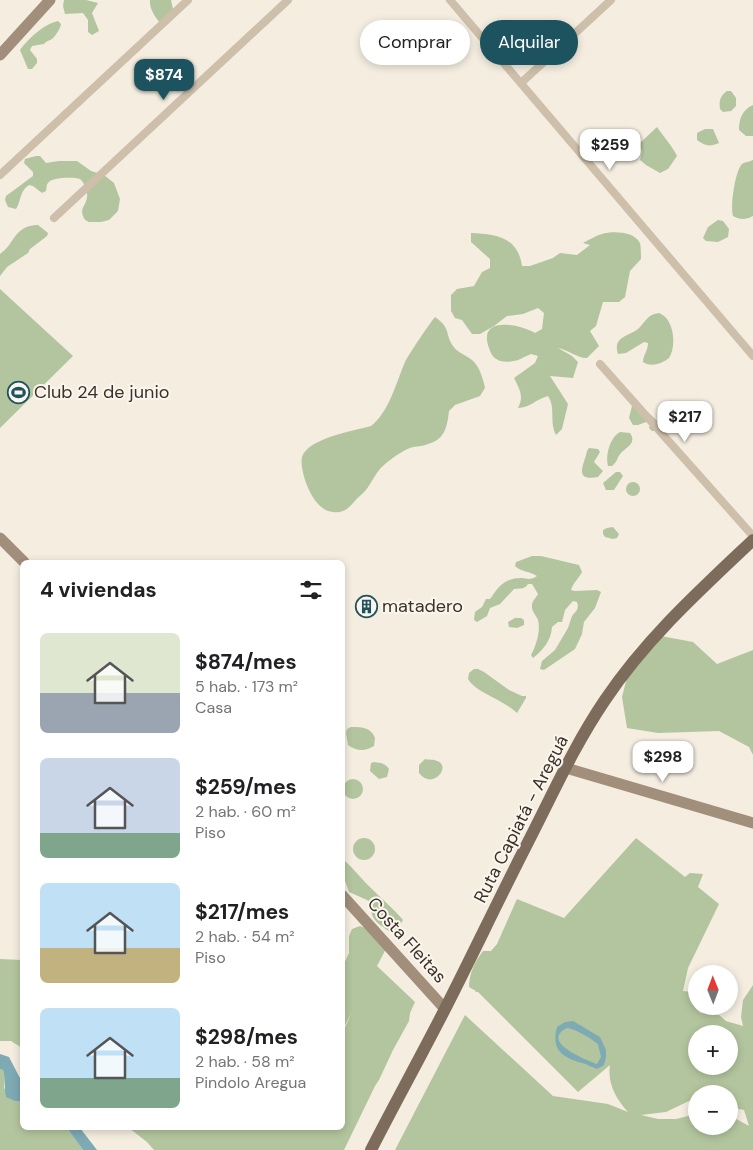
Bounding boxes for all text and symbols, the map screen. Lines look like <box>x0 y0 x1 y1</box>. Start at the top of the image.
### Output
chip: Comprar <box>360 20 470 65</box>
chip: Alquilar <box>480 20 578 65</box>
pin: $874 <box>134 58 194 101</box>
text: $874 <box>145 64 183 85</box>
pin: $259 <box>580 128 640 171</box>
text: $259 <box>591 134 629 155</box>
sports icon: Club 24 de junio <box>6 380 30 404</box>
place label: Club 24 de junio <box>34 380 169 404</box>
pin: $217 <box>655 400 715 443</box>
text: $217 <box>668 406 702 427</box>
text: 4 viviendas <box>40 576 157 604</box>
icon: filters <box>297 576 325 604</box>
building icon: matadero <box>354 594 378 618</box>
place label: matadero <box>382 594 463 618</box>
text: $874/mes <box>195 648 297 676</box>
icon: home <box>80 653 140 713</box>
text: 5 hab. · 173 m² <box>195 676 298 697</box>
text: Casa <box>195 697 232 718</box>
street label: Ruta Capiatá - Areguá <box>468 731 574 907</box>
pin: $298 <box>633 740 693 783</box>
text: $298 <box>643 746 683 767</box>
text: $259/mes <box>195 773 297 801</box>
icon: home <box>80 778 140 838</box>
text: 2 hab. · 60 m² <box>195 801 296 822</box>
text: Piso <box>195 822 226 843</box>
street label: Costa Fleitas <box>362 892 452 988</box>
text: $217/mes <box>195 898 289 926</box>
icon: home <box>80 903 140 963</box>
text: 2 hab. · 54 m² <box>195 926 295 947</box>
text: Piso <box>195 947 226 968</box>
north arrow <box>688 965 738 1015</box>
map controls <box>688 965 738 1135</box>
text: $298/mes <box>195 1023 298 1051</box>
button: + <box>688 1025 738 1075</box>
icon: home <box>80 1028 140 1088</box>
text: 2 hab. · 58 m² <box>195 1051 295 1072</box>
text: Pindolo Aregua <box>195 1072 306 1093</box>
button: − <box>688 1085 738 1135</box>

